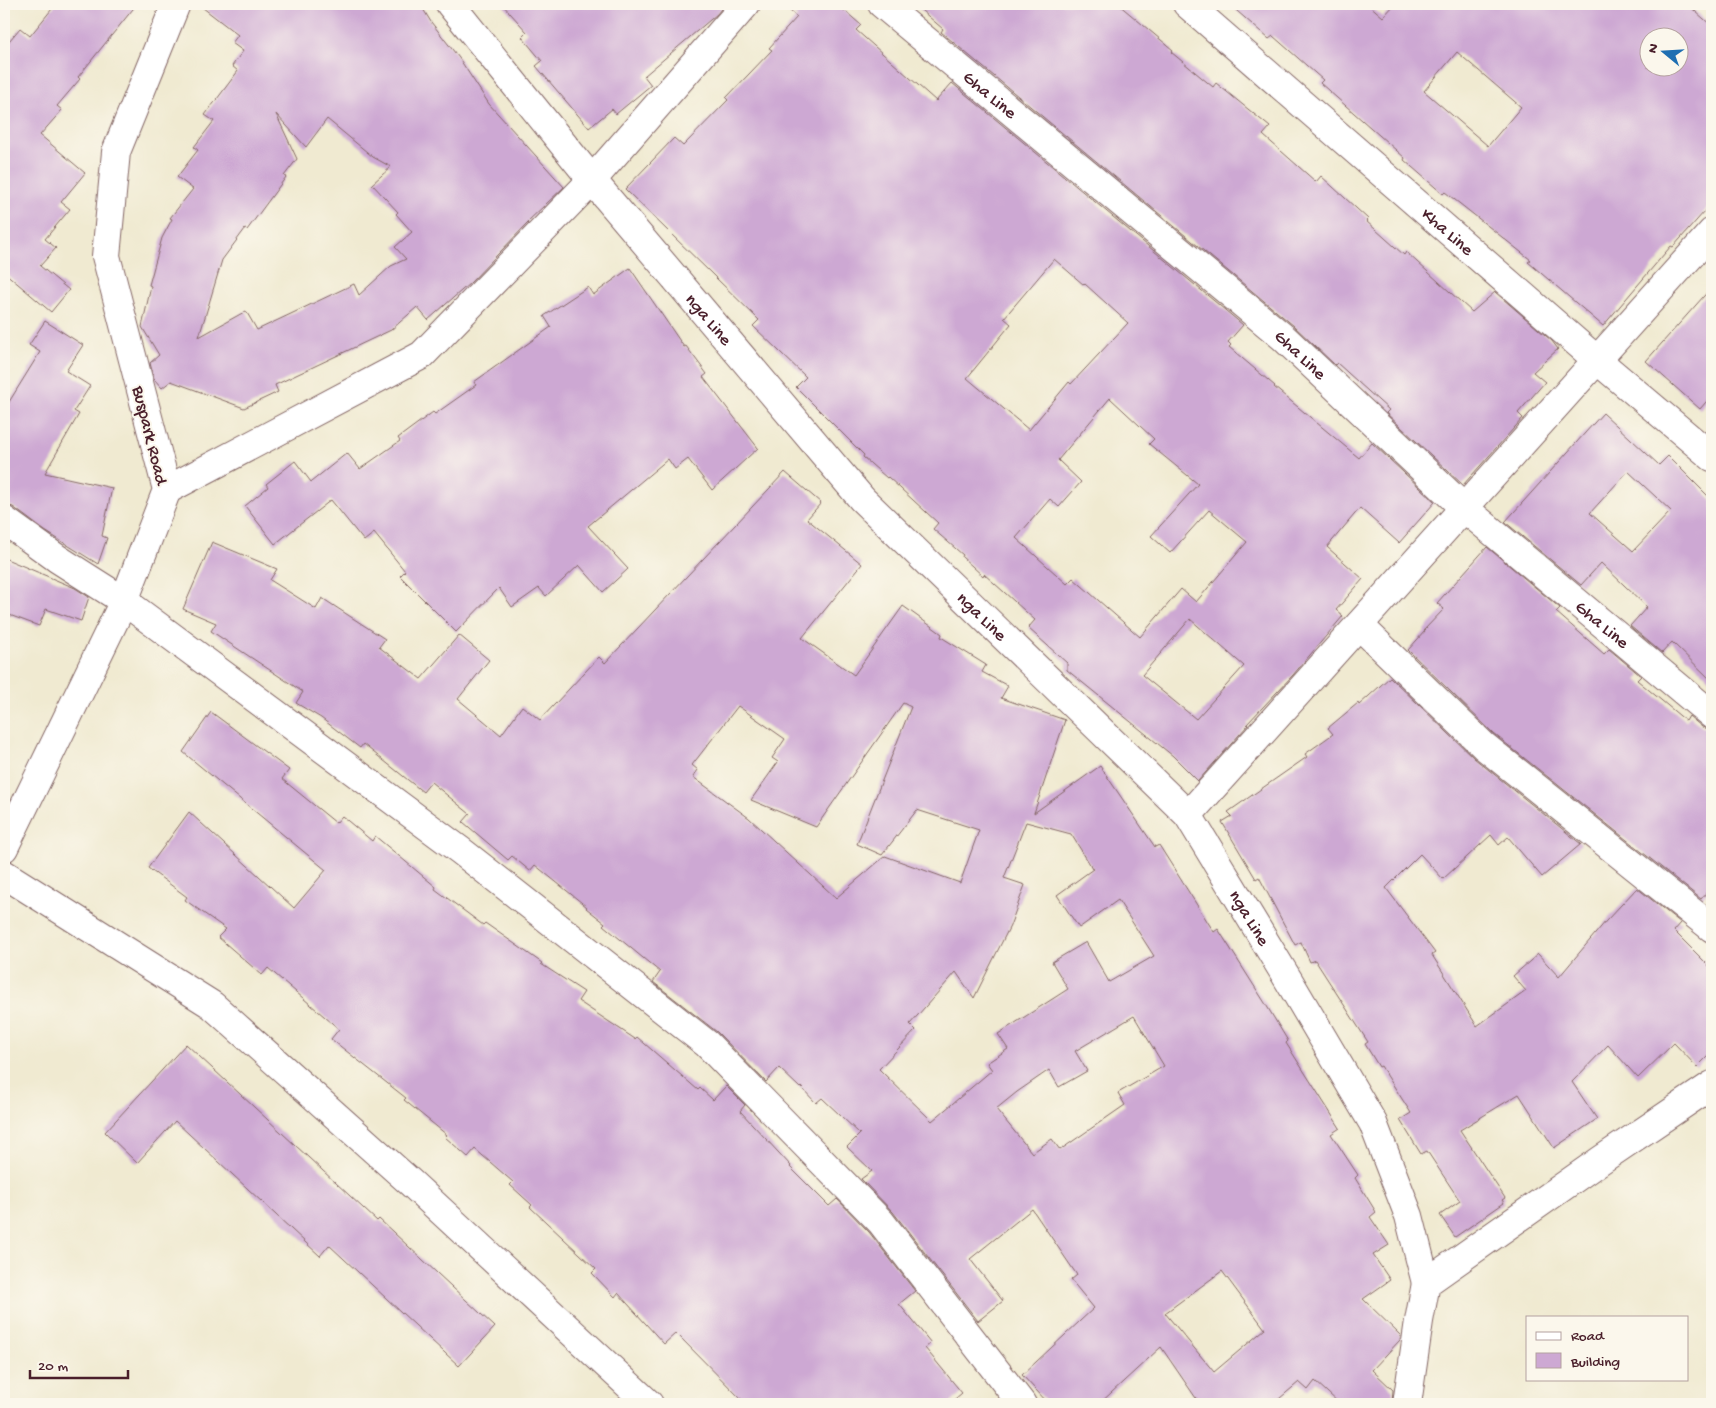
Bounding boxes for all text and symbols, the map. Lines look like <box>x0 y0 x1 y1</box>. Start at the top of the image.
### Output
north arrow <box>1638 28 1688 78</box>
text: N <box>1645 42 1664 56</box>
street label: Gha Line <box>958 68 1021 125</box>
street label: Kha Line <box>1416 204 1478 262</box>
street label: nga Line <box>680 290 736 351</box>
street label: Gha Line <box>1269 326 1330 386</box>
street label: Buspark Road <box>126 383 171 489</box>
street label: nga Line <box>951 589 1011 647</box>
street label: Gha Line <box>1570 597 1633 655</box>
street label: nga Line <box>1223 887 1273 951</box>
legend <box>1526 1316 1688 1380</box>
text: Road <box>1571 1328 1605 1346</box>
scale bar <box>30 1348 128 1380</box>
text: Building <box>1570 1354 1620 1372</box>
text: 20 m <box>38 1358 68 1376</box>

